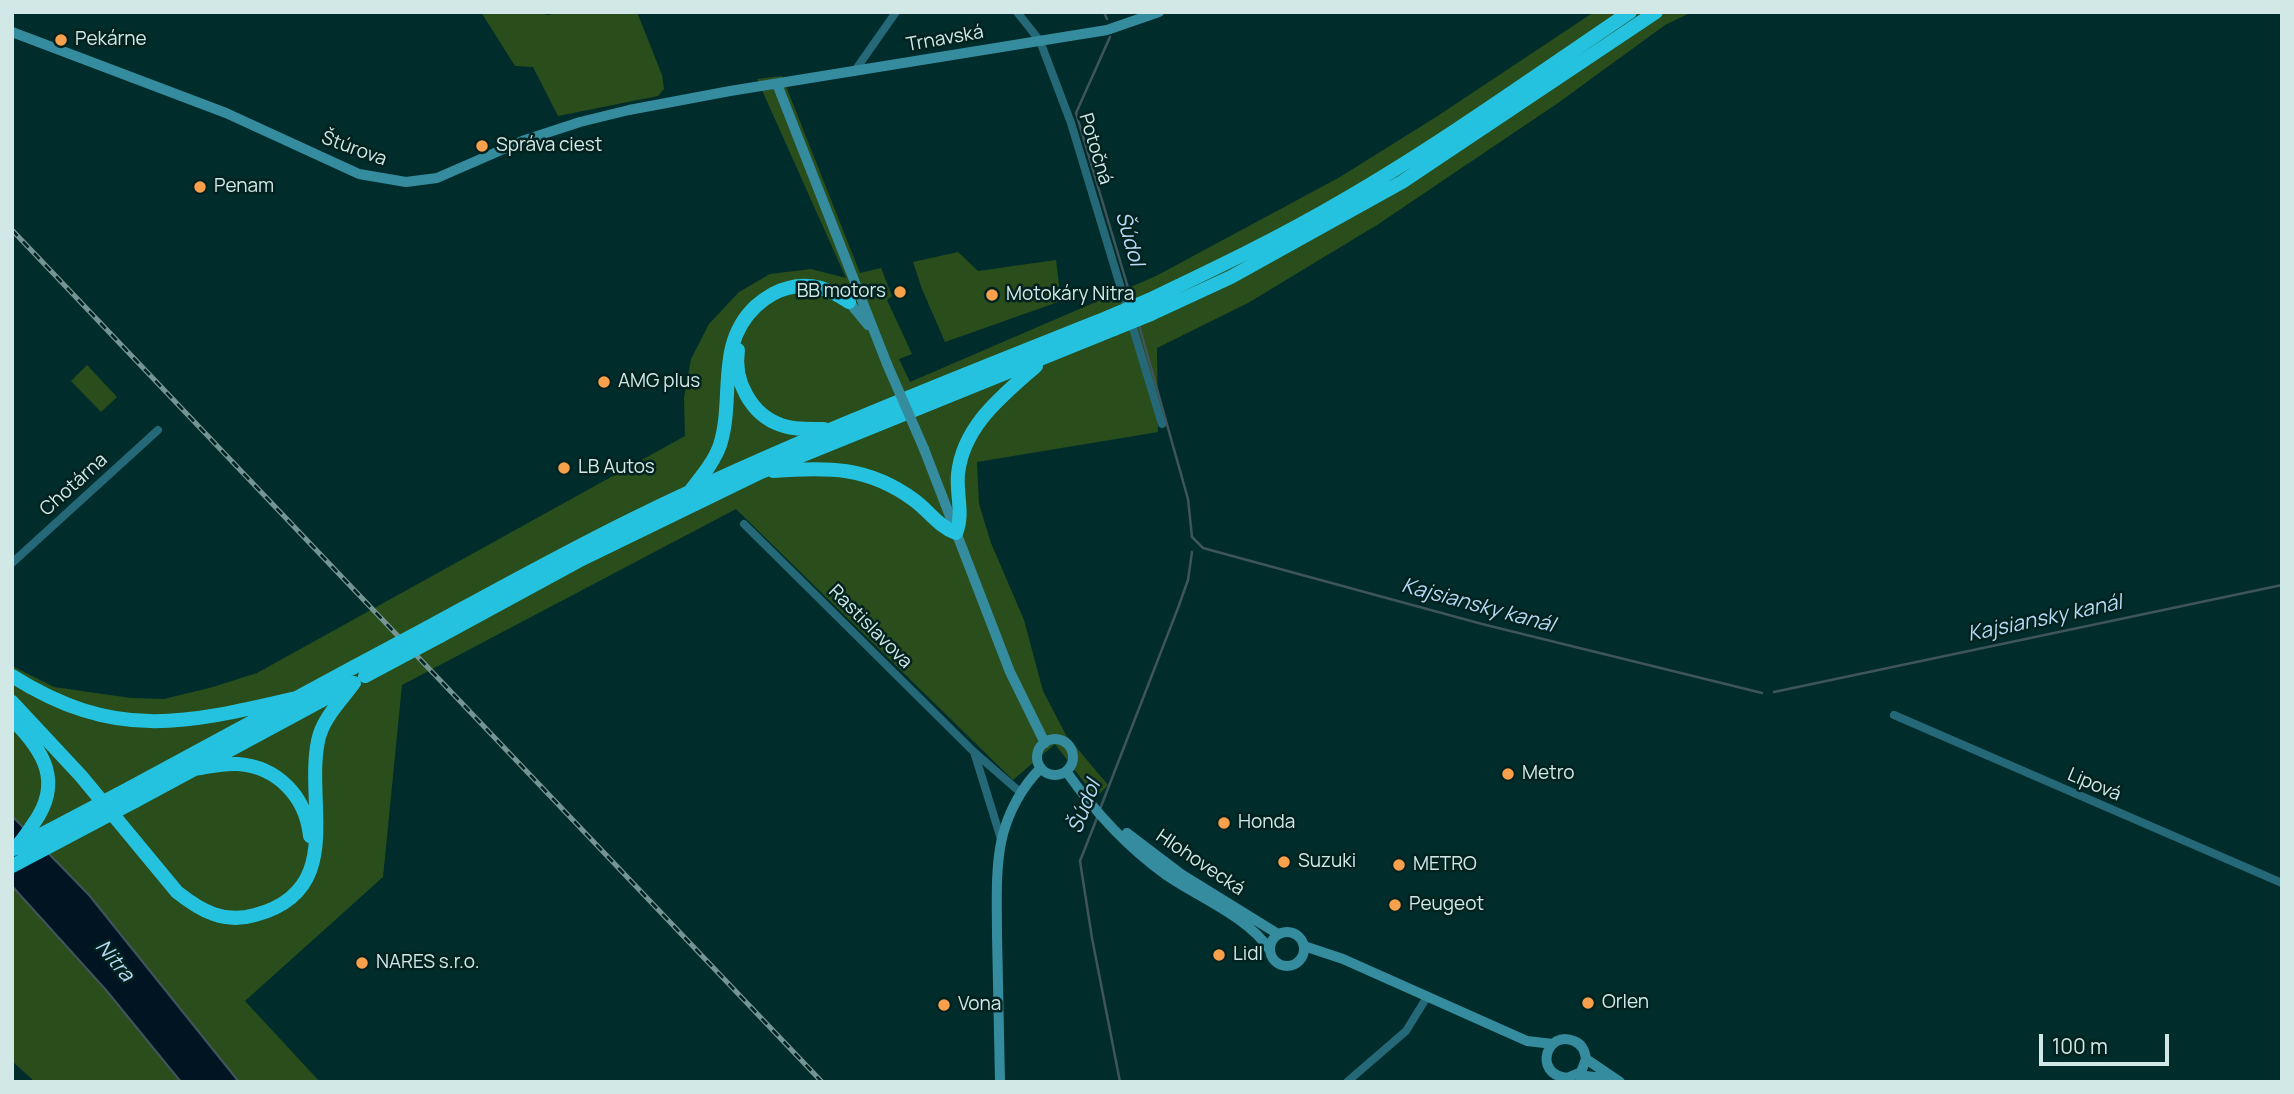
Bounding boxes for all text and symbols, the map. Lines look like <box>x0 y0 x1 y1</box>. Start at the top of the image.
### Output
street label: Trnavská <box>905 21 985 57</box>
place label: Pekárne <box>75 29 147 51</box>
marker: Pekárne <box>53 32 69 48</box>
street label: Potočná <box>1073 111 1117 187</box>
street label: Štúrova <box>318 127 390 171</box>
place label: Správa ciest <box>496 135 602 157</box>
marker: Správa ciest <box>474 138 490 154</box>
place label: Penam <box>214 176 274 198</box>
marker: Penam <box>192 179 208 195</box>
water label: Šúdol <box>1109 209 1149 269</box>
place label: BB motors <box>797 281 886 303</box>
marker: BB motors <box>892 284 908 300</box>
place label: Motokáry Nitra <box>1006 284 1134 306</box>
marker: Motokáry Nitra <box>984 287 1000 303</box>
place label: AMG plus <box>618 371 700 393</box>
marker: AMG plus <box>596 374 612 390</box>
street label: Chotárna <box>36 449 112 521</box>
place label: LB Autos <box>578 457 655 479</box>
marker: LB Autos <box>556 460 572 476</box>
water label: Kajsiansky kanál <box>1399 573 1557 639</box>
street label: Rastislavova <box>823 580 917 674</box>
water label: Kajsiansky kanál <box>1965 590 2125 648</box>
place label: Metro <box>1522 763 1575 785</box>
street label: Lipová <box>2064 764 2124 806</box>
marker: Metro <box>1500 766 1516 782</box>
water label: Šúdol <box>1063 777 1107 837</box>
place label: Honda <box>1238 812 1295 834</box>
marker: Honda <box>1216 815 1232 831</box>
street label: Hlohovecká <box>1151 825 1249 901</box>
place label: Suzuki <box>1298 851 1356 873</box>
marker: Suzuki <box>1276 854 1292 870</box>
place label: METRO <box>1413 854 1477 876</box>
marker: METRO <box>1391 857 1407 873</box>
place label: Peugeot <box>1409 894 1484 916</box>
marker: Peugeot <box>1387 897 1403 913</box>
water label: Nitra <box>89 935 139 987</box>
place label: Lidl <box>1233 944 1263 966</box>
marker: Lidl <box>1211 947 1227 963</box>
place label: NARES s.r.o. <box>376 952 479 974</box>
marker: NARES s.r.o. <box>354 955 370 971</box>
place label: Orlen <box>1602 992 1649 1014</box>
place label: Vona <box>958 994 1001 1016</box>
marker: Orlen <box>1580 995 1596 1011</box>
marker: Vona <box>936 997 952 1013</box>
scale bar <box>2042 1020 2172 1064</box>
text: 100 m <box>2052 1032 2108 1060</box>

